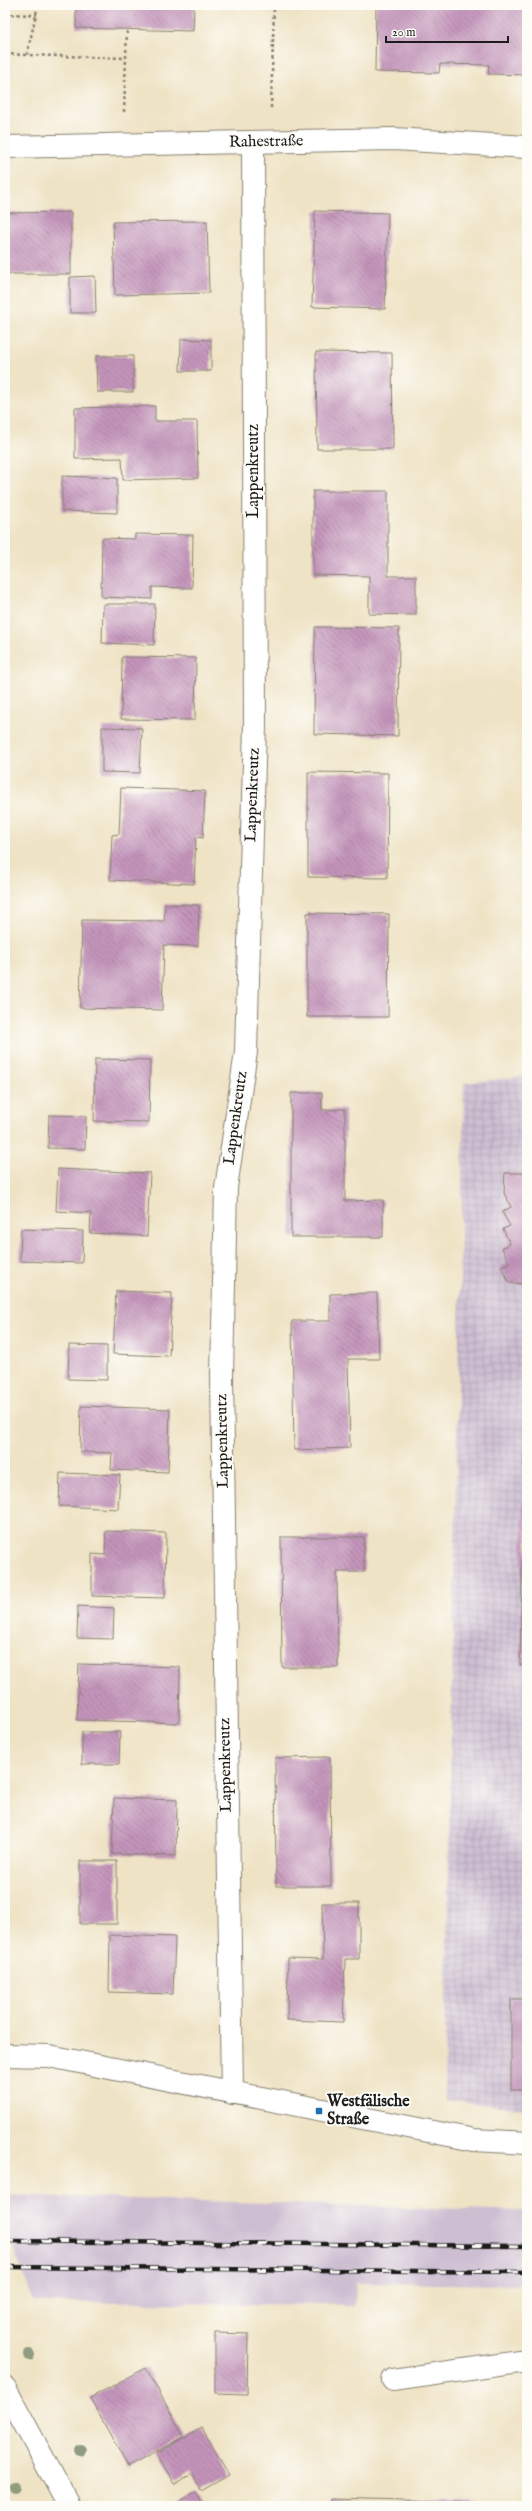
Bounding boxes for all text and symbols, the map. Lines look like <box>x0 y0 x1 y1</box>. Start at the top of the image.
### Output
scale bar <box>386 18 508 44</box>
text: 20 m <box>392 25 415 40</box>
street label: Rahestraße <box>229 131 303 153</box>
street label: Lappenkreutz <box>244 424 264 518</box>
street label: Lappenkreutz <box>241 747 265 843</box>
street label: Lappenkreutz <box>220 1070 252 1166</box>
street label: Lappenkreutz <box>212 1394 234 1488</box>
street label: Lappenkreutz <box>215 1718 237 1812</box>
place label: Westfälische Straße <box>326 2092 410 2130</box>
marker: Westfälische Straße <box>314 2106 324 2116</box>

